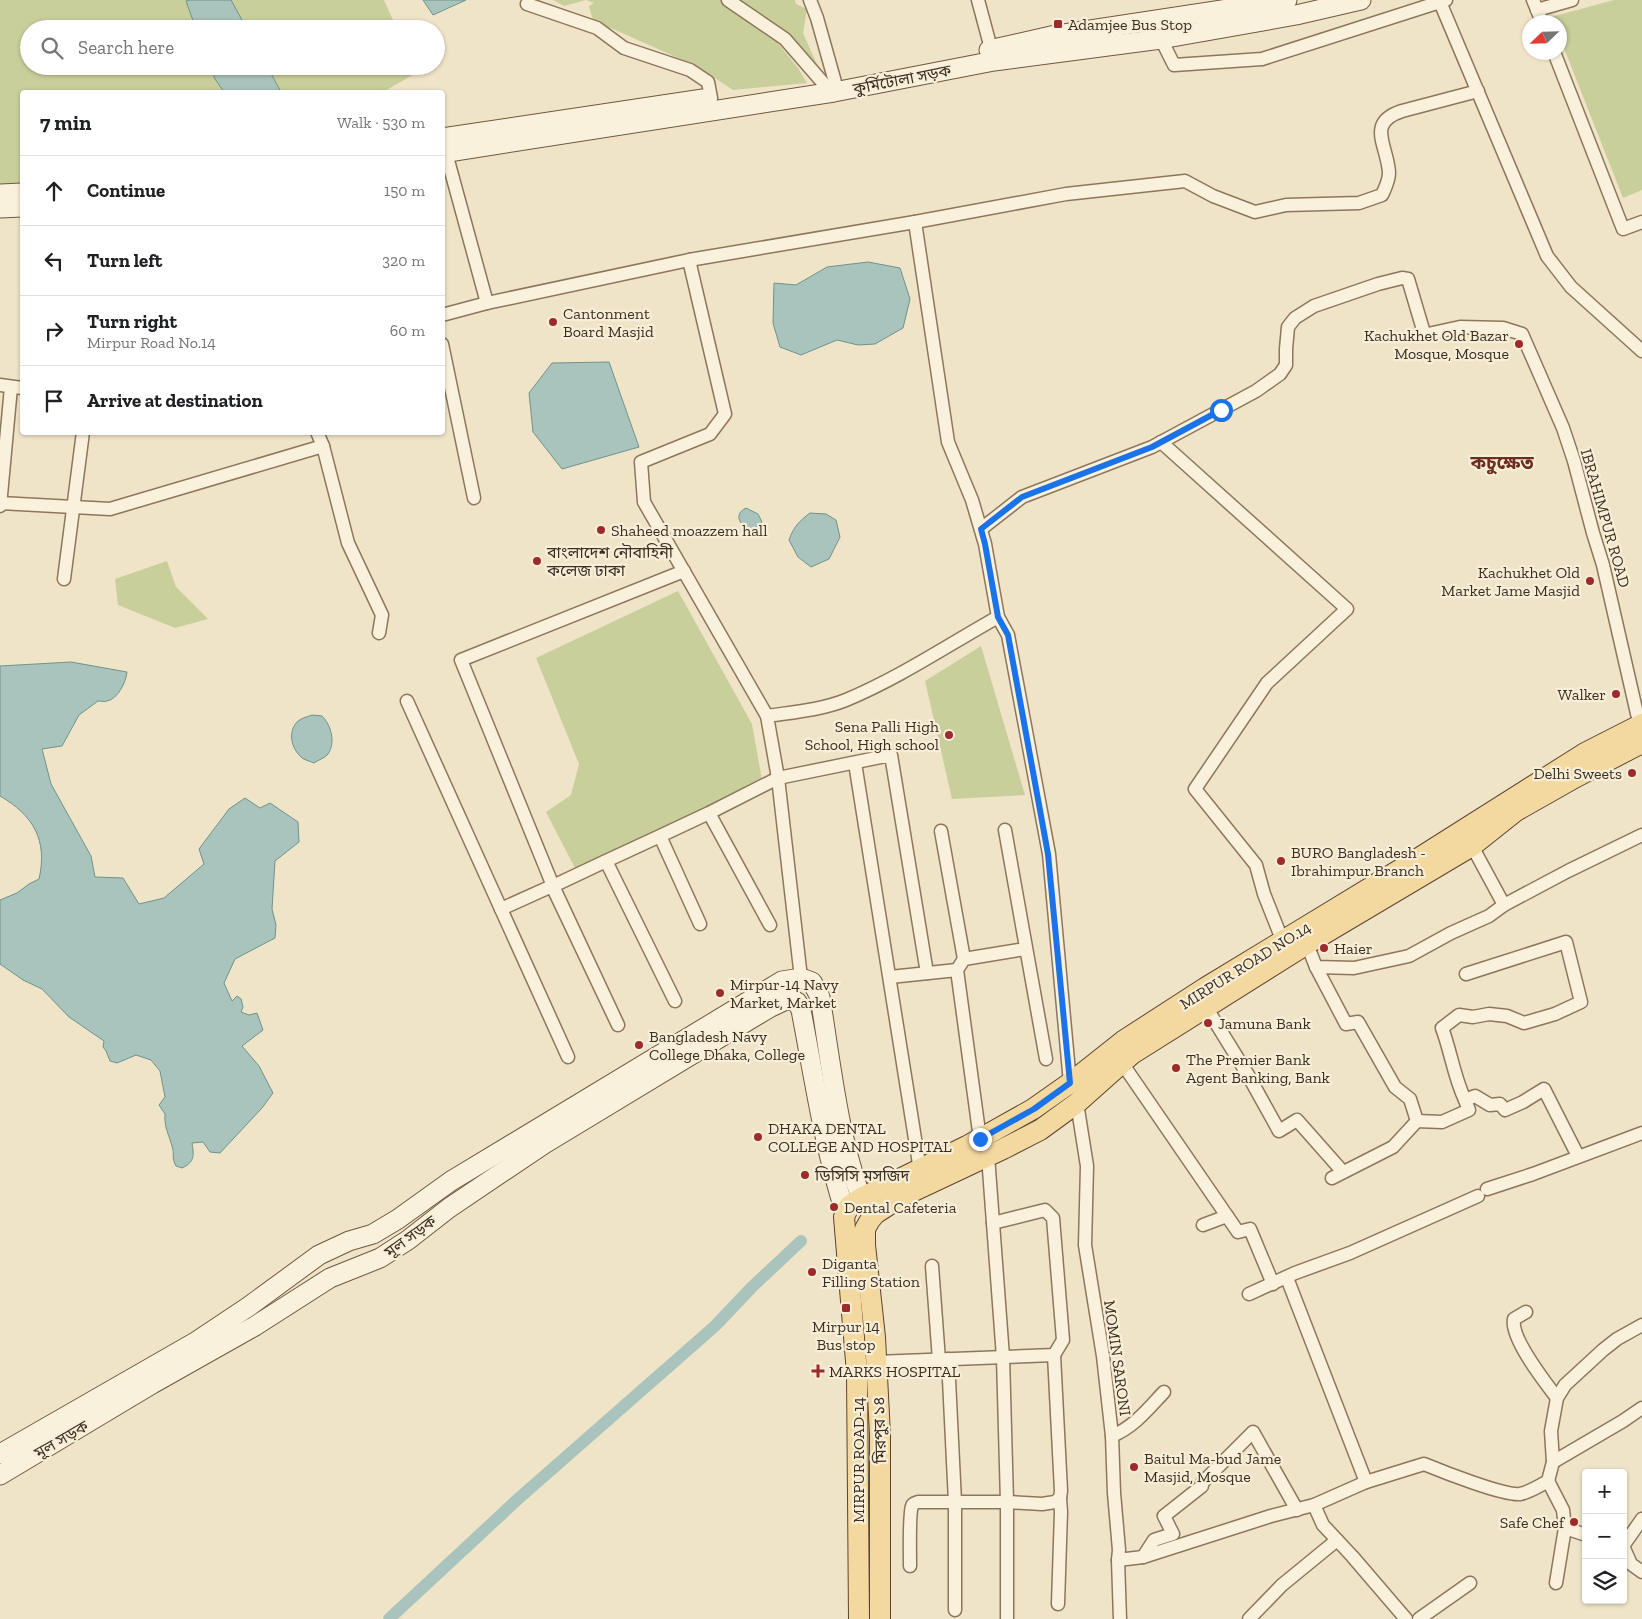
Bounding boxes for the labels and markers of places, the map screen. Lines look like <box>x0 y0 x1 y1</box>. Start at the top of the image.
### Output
place label: Adamjee Bus Stop <box>1068 15 1192 34</box>
marker: Adamjee Bus Stop <box>1052 18 1064 30</box>
place label: Cantonment Board Masjid <box>563 304 654 341</box>
marker: Cantonment Board Masjid <box>547 316 559 328</box>
place label: Kachukhet Old Bazar Mosque, Mosque <box>1364 326 1509 363</box>
marker: Kachukhet Old Bazar Mosque, Mosque <box>1513 338 1525 350</box>
place label: Shaheed moazzem hall <box>611 521 767 540</box>
marker: Shaheed moazzem hall <box>595 524 607 536</box>
place label: বাংলাদেশ নৌবাহিনী কলেজ ঢাকা <box>546 543 674 580</box>
marker: বাংলাদেশ নৌবাহিনী কলেজ ঢাকা <box>531 555 543 567</box>
place label: Kachukhet Old Market Jame Masjid <box>1441 563 1580 600</box>
marker: Kachukhet Old Market Jame Masjid <box>1584 575 1596 587</box>
place label: Walker <box>1557 685 1606 704</box>
marker: Walker <box>1610 688 1622 700</box>
place label: Sena Palli High School, High school <box>805 717 939 754</box>
marker: Sena Palli High School, High school <box>943 729 955 741</box>
place label: Delhi Sweets <box>1533 764 1622 783</box>
marker: Delhi Sweets <box>1626 767 1638 779</box>
place label: BURO Bangladesh - Ibrahimpur Branch <box>1291 843 1426 880</box>
marker: BURO Bangladesh - Ibrahimpur Branch <box>1275 855 1287 867</box>
place label: Haier <box>1334 939 1373 958</box>
marker: Haier <box>1318 942 1330 954</box>
place label: Mirpur-14 Navy Market, Market <box>730 975 839 1012</box>
marker: Mirpur-14 Navy Market, Market <box>714 987 726 999</box>
place label: Jamuna Bank <box>1218 1014 1311 1033</box>
marker: Jamuna Bank <box>1202 1017 1214 1029</box>
place label: Bangladesh Navy College Dhaka, College <box>649 1027 805 1064</box>
marker: Bangladesh Navy College Dhaka, College <box>633 1039 645 1051</box>
place label: The Premier Bank Agent Banking, Bank <box>1186 1050 1331 1087</box>
marker: The Premier Bank Agent Banking, Bank <box>1170 1062 1182 1074</box>
place label: DHAKA DENTAL COLLEGE AND HOSPITAL <box>768 1119 952 1156</box>
marker: DHAKA DENTAL COLLEGE AND HOSPITAL <box>752 1131 764 1143</box>
place label: ডিসিসি মসজিদ <box>814 1166 911 1185</box>
marker: ডিসিসি মসজিদ <box>799 1169 811 1181</box>
place label: Dental Cafeteria <box>844 1198 957 1217</box>
marker: Dental Cafeteria <box>828 1201 840 1213</box>
place label: Diganta Filling Station <box>822 1254 921 1291</box>
marker: Diganta Filling Station <box>806 1266 818 1278</box>
marker: Mirpur 14 Bus stop <box>840 1302 852 1314</box>
place label: Mirpur 14 Bus stop <box>812 1317 880 1354</box>
place label: MARKS HOSPITAL <box>829 1362 960 1381</box>
marker: MARKS HOSPITAL <box>811 1364 825 1378</box>
place label: Baitul Ma-bud Jame Masjid, Mosque <box>1144 1449 1281 1486</box>
marker: Baitul Ma-bud Jame Masjid, Mosque <box>1128 1461 1140 1473</box>
place label: Safe Chef <box>1500 1513 1566 1532</box>
marker: Safe Chef <box>1568 1516 1580 1528</box>

